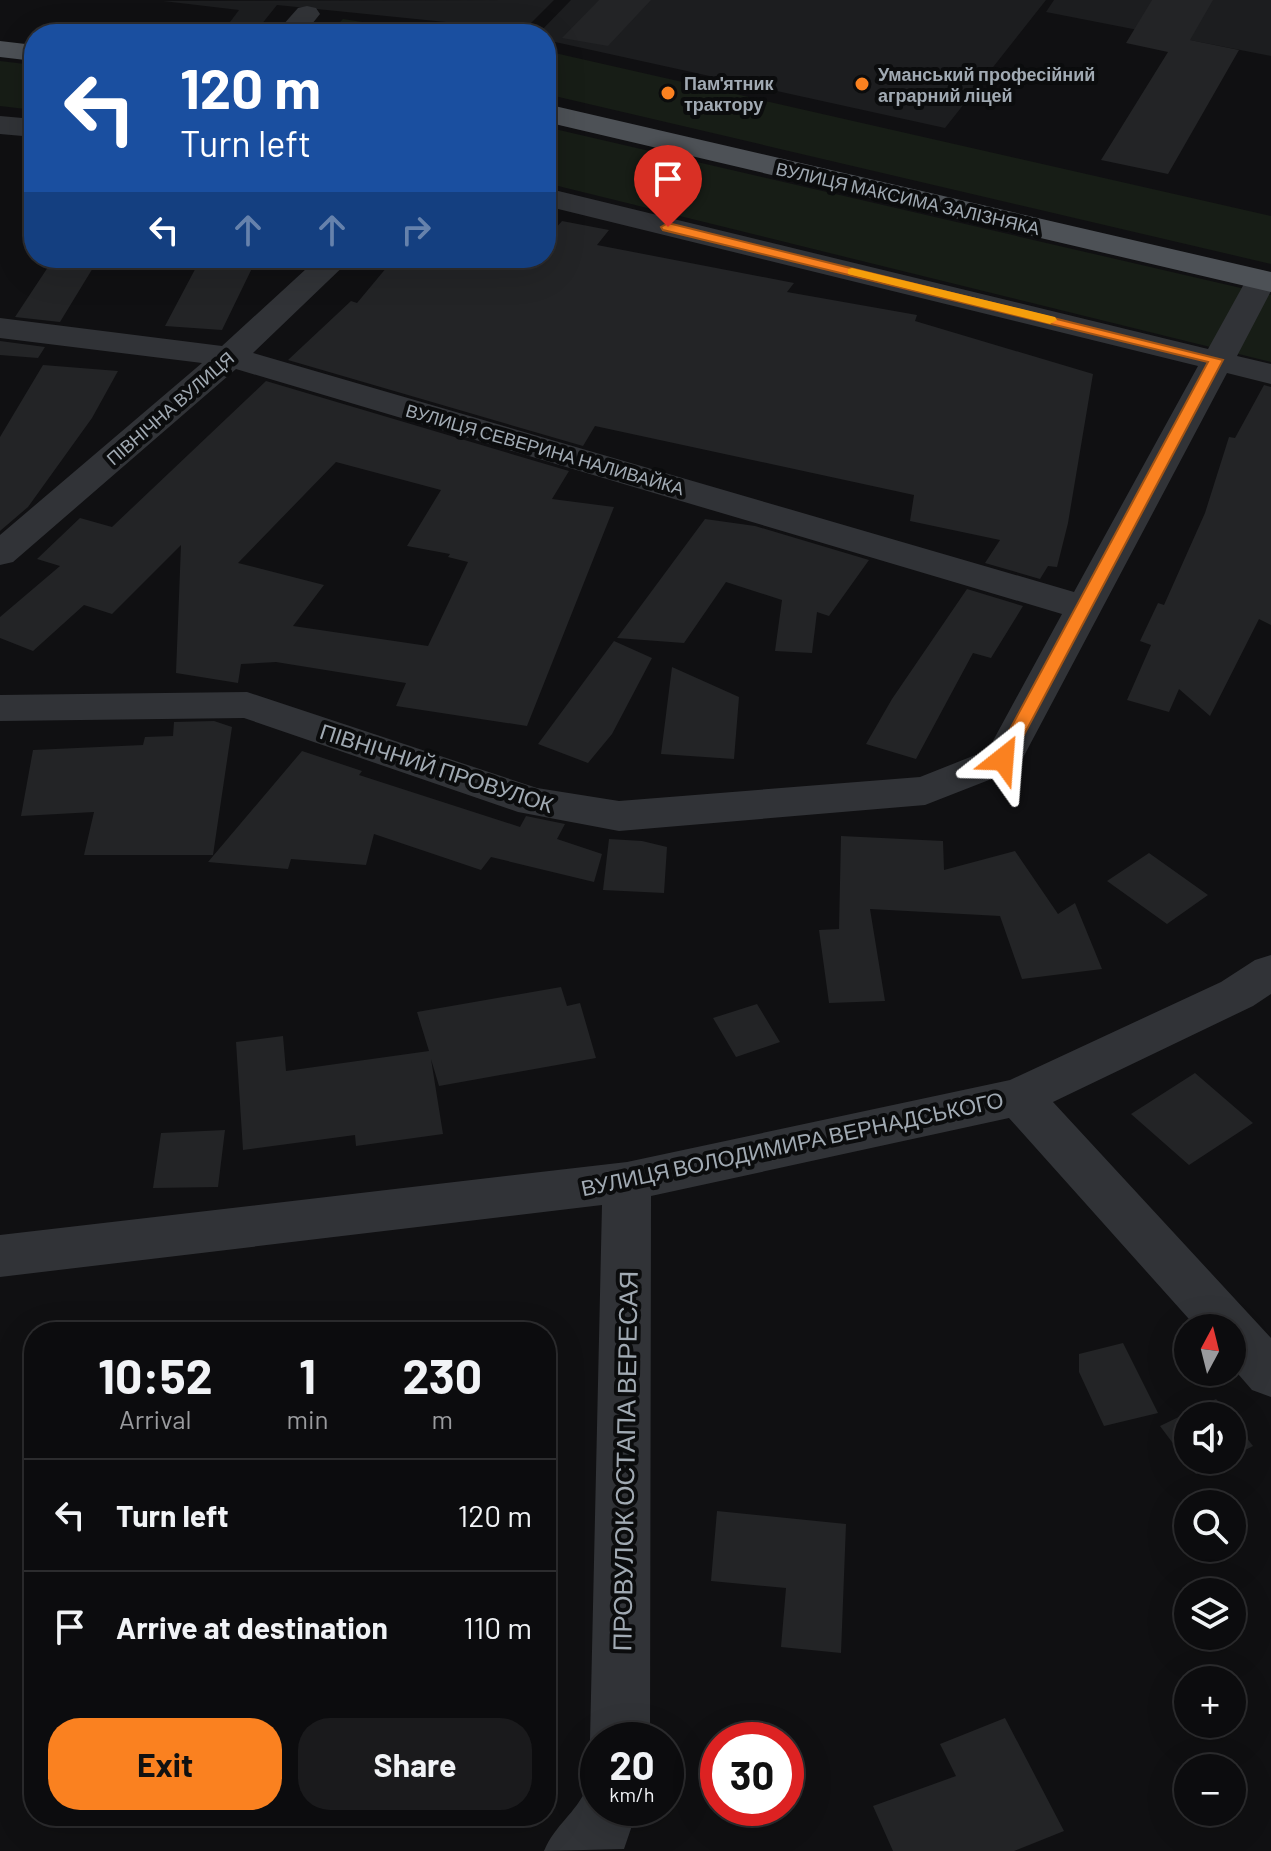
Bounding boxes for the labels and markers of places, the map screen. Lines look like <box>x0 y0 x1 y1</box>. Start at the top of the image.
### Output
place label: Уманський професійний аграрний ліцей <box>878 63 1095 106</box>
place label: Пам'ятник трактору <box>684 72 775 115</box>
marker: Уманський професійний аграрний ліцей <box>853 75 871 93</box>
marker: Пам'ятник трактору <box>659 84 677 102</box>
pin <box>634 145 702 227</box>

